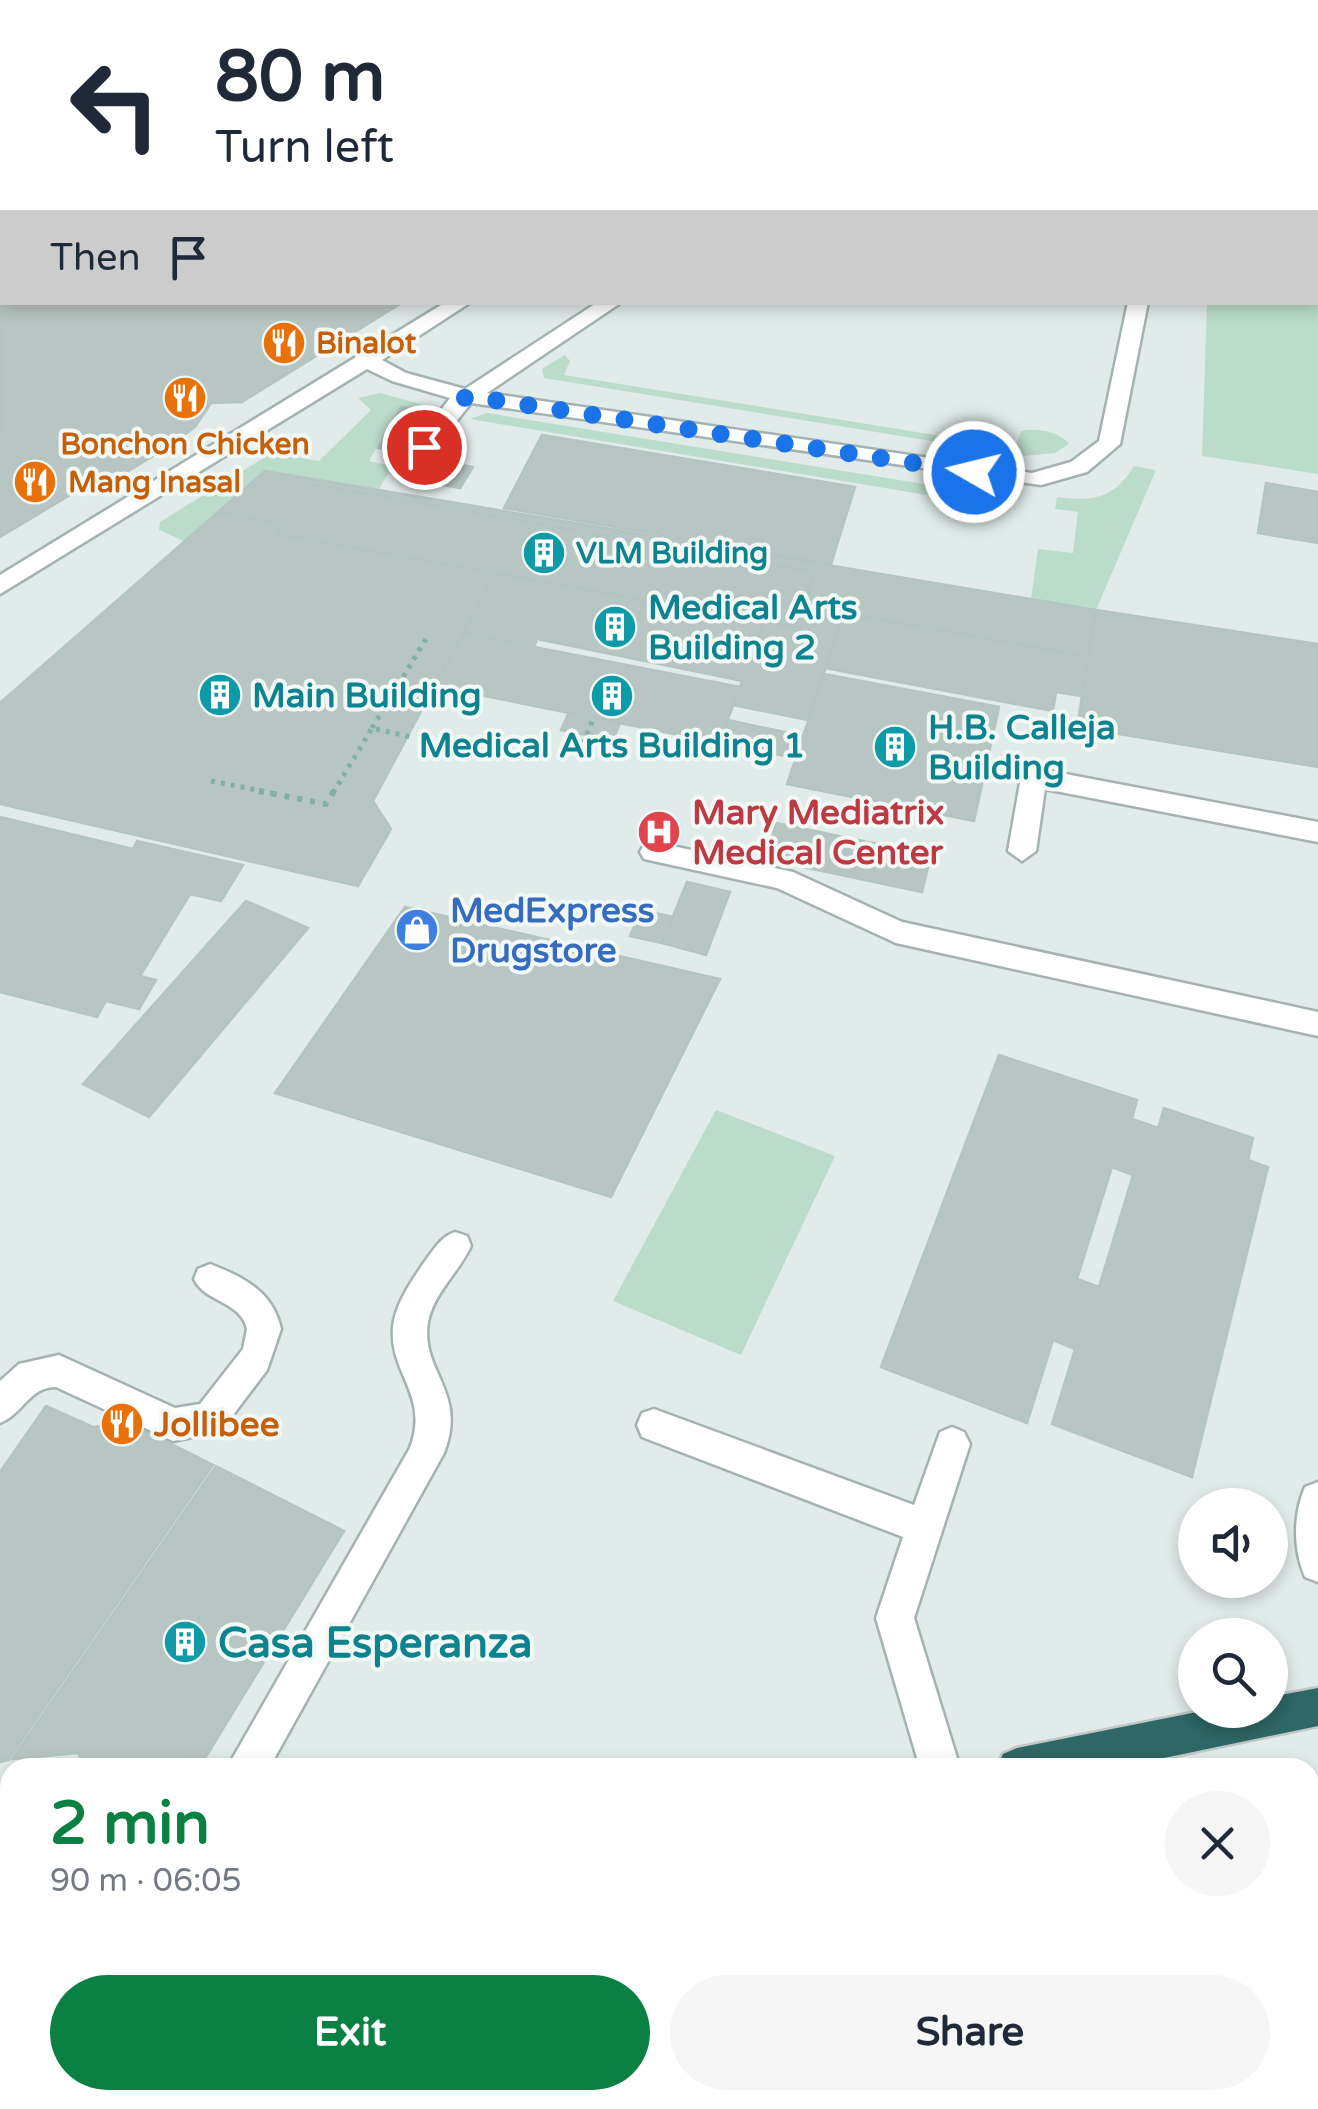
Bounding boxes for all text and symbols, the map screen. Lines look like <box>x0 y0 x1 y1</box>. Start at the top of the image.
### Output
text: 80 m <box>215 36 385 120</box>
icon: left <box>50 40 180 170</box>
text: Turn left <box>215 121 394 175</box>
icon: arrive <box>161 230 216 285</box>
text: Then <box>50 235 141 281</box>
restaurant icon: Binalot <box>261 320 307 366</box>
place label: Binalot <box>316 325 417 362</box>
restaurant icon: Bonchon Chicken <box>162 375 208 421</box>
pin <box>382 405 467 490</box>
icon: arrive <box>397 420 452 475</box>
position arrow <box>922 420 1026 524</box>
place label: Bonchon Chicken <box>60 426 310 463</box>
restaurant icon: Mang Inasal <box>12 459 58 505</box>
place label: Mang Inasal <box>68 464 241 501</box>
building icon: VLM Building <box>521 530 567 576</box>
place label: VLM Building <box>576 535 768 572</box>
place label: Medical Arts Building 2 <box>648 587 858 669</box>
building icon: Medical Arts Building 2 <box>592 604 638 650</box>
building icon: Main Building <box>197 672 243 718</box>
building icon: Medical Arts Building 1 <box>589 673 635 719</box>
place label: Main Building <box>252 675 482 717</box>
place label: H.B. Calleja Building <box>928 707 1116 789</box>
building icon: H.B. Calleja Building <box>872 724 918 770</box>
place label: Medical Arts Building 1 <box>419 725 805 767</box>
place label: Mary Mediatrix Medical Center <box>692 792 944 874</box>
hospital icon: Mary Mediatrix Medical Center <box>636 809 682 855</box>
place label: MedExpress Drugstore <box>450 890 655 972</box>
shop icon: MedExpress Drugstore <box>394 907 440 953</box>
restaurant icon: Jollibee <box>99 1401 145 1447</box>
place label: Jollibee <box>153 1404 279 1446</box>
map controls <box>1178 1488 1288 1728</box>
button: sound <box>1178 1488 1288 1598</box>
place label: Casa Esperanza <box>218 1618 532 1669</box>
button: search <box>1178 1618 1288 1728</box>
building icon: Casa Esperanza <box>162 1619 208 1665</box>
text: 2 min <box>50 1788 210 1860</box>
button: close <box>1165 1791 1270 1896</box>
text: 90 m · 06:05 <box>50 1862 242 1900</box>
button: Exit <box>50 1975 650 2090</box>
button: Share <box>670 1975 1270 2090</box>

